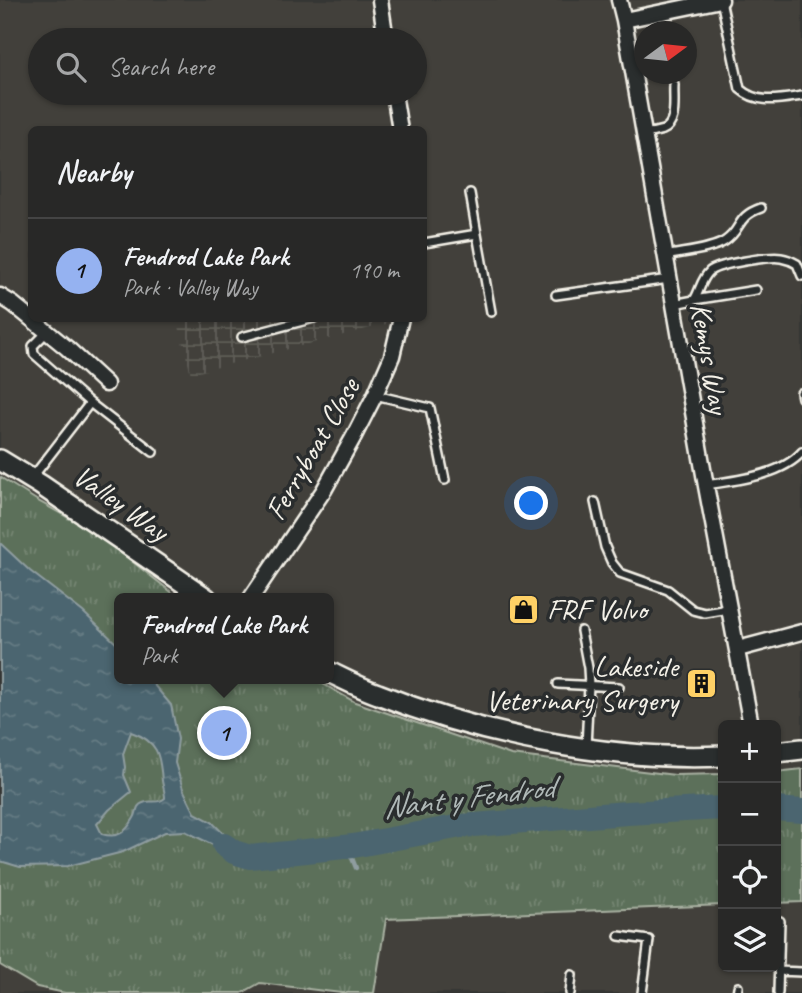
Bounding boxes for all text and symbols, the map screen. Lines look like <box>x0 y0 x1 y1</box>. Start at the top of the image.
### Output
north arrow <box>634 21 697 84</box>
search box <box>28 28 427 105</box>
icon: search <box>52 48 90 86</box>
text: Search here <box>108 50 214 83</box>
text: Nearby <box>56 153 132 191</box>
text: Fendrod Lake Park <box>123 240 288 273</box>
text: 1 <box>74 256 84 285</box>
text: 190 m <box>350 256 399 285</box>
text: Park · Valley Way <box>123 273 258 302</box>
street label: Kemys Way <box>682 300 739 419</box>
street label: Ferryboat Close <box>256 369 369 527</box>
street label: Valley Way <box>66 457 178 551</box>
your location <box>514 486 548 520</box>
place label: FRF Volvo <box>547 590 650 628</box>
shop icon: FRF Volvo <box>507 592 541 626</box>
popup <box>114 593 334 684</box>
text: Fendrod Lake Park <box>141 608 307 641</box>
text: Park <box>141 641 178 670</box>
place label: Lakeside Veterinary Surgery <box>486 647 681 719</box>
building icon: Lakeside Veterinary Surgery <box>684 666 718 700</box>
pin: 1 <box>201 707 247 759</box>
map controls <box>718 720 781 972</box>
button: + <box>718 720 781 783</box>
water label: Nant y Fendrod <box>380 765 565 828</box>
button: − <box>718 783 781 846</box>
button: locate <box>718 846 781 909</box>
button: layers <box>718 909 781 972</box>

